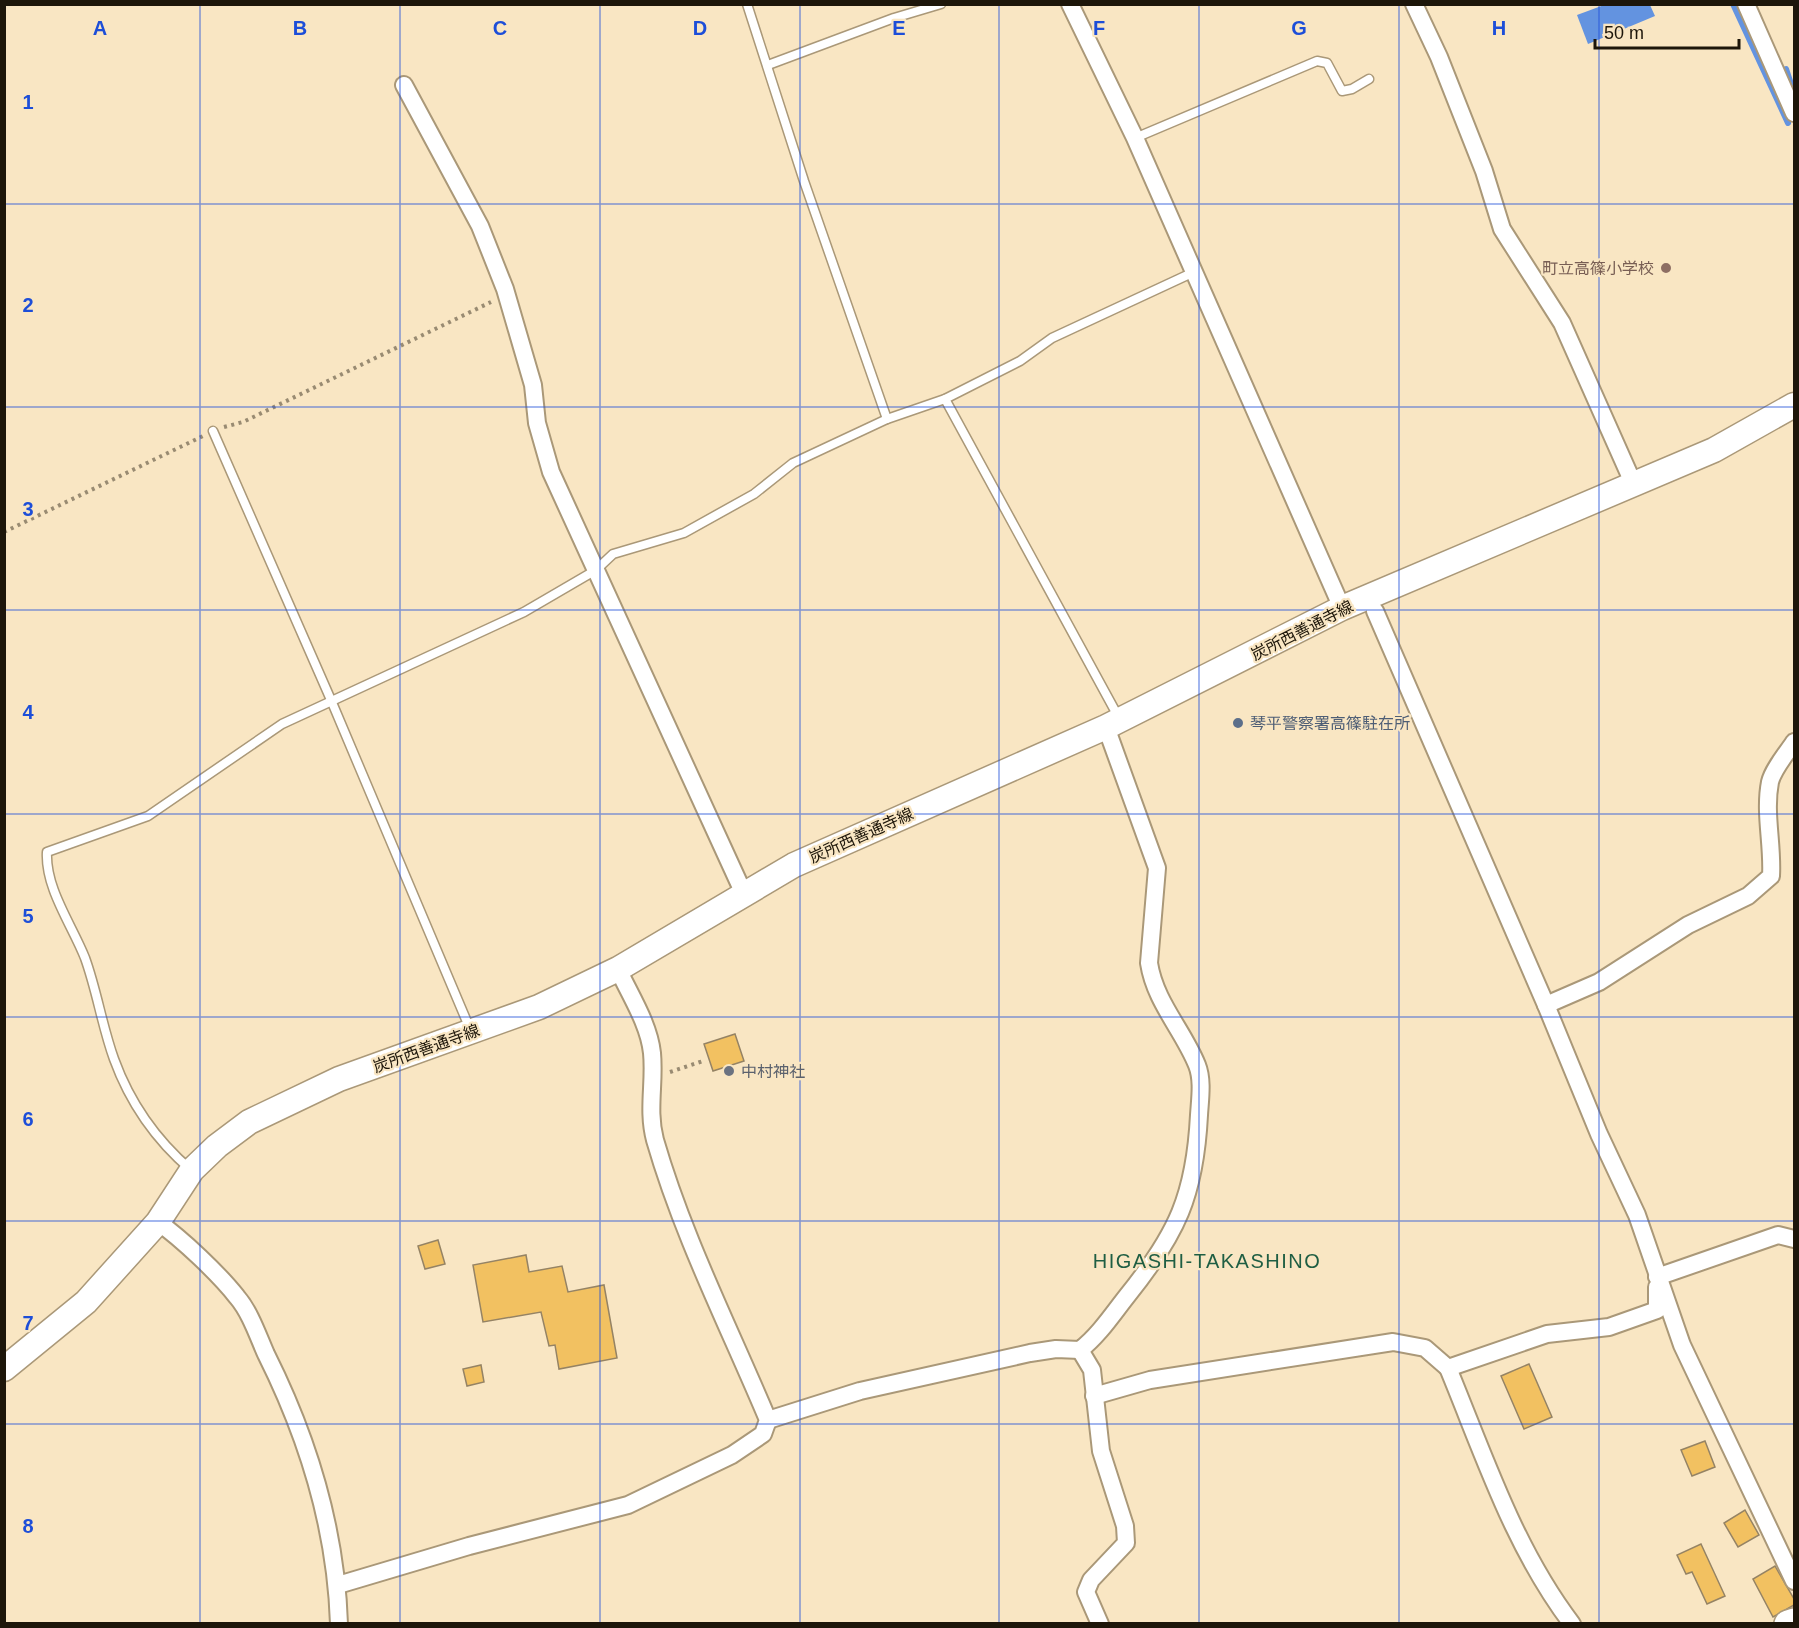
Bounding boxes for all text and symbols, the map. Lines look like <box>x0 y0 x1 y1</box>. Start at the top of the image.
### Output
scale bar <box>1595 12 1739 50</box>
text: A <box>93 17 107 39</box>
text: B <box>293 17 307 39</box>
text: C <box>493 17 507 39</box>
text: D <box>693 17 707 39</box>
text: E <box>892 17 906 39</box>
text: F <box>1093 17 1105 39</box>
text: G <box>1291 17 1307 39</box>
text: H <box>1492 17 1506 39</box>
text: 50 m <box>1604 23 1644 43</box>
text: 1 <box>22 91 34 113</box>
place label: 町立高篠小学校 <box>1542 260 1654 277</box>
marker: 町立高篠小学校 <box>1659 261 1673 275</box>
text: 2 <box>22 294 34 316</box>
text: 3 <box>22 498 34 520</box>
street label: 炭所西善通寺線 <box>1248 597 1356 663</box>
text: 4 <box>22 701 34 723</box>
place label: 琴平警察署高篠駐在所 <box>1250 715 1410 732</box>
marker: 琴平警察署高篠駐在所 <box>1231 716 1245 730</box>
street label: 炭所西善通寺線 <box>807 805 916 866</box>
text: 5 <box>22 905 34 927</box>
street label: 炭所西善通寺線 <box>371 1021 482 1076</box>
place label: 中村神社 <box>741 1063 805 1080</box>
marker: 中村神社 <box>722 1064 736 1078</box>
text: 6 <box>22 1108 34 1130</box>
district label: HIGASHI-TAKASHINO <box>1093 1250 1321 1272</box>
text: 7 <box>22 1312 34 1334</box>
text: 8 <box>22 1515 34 1537</box>

